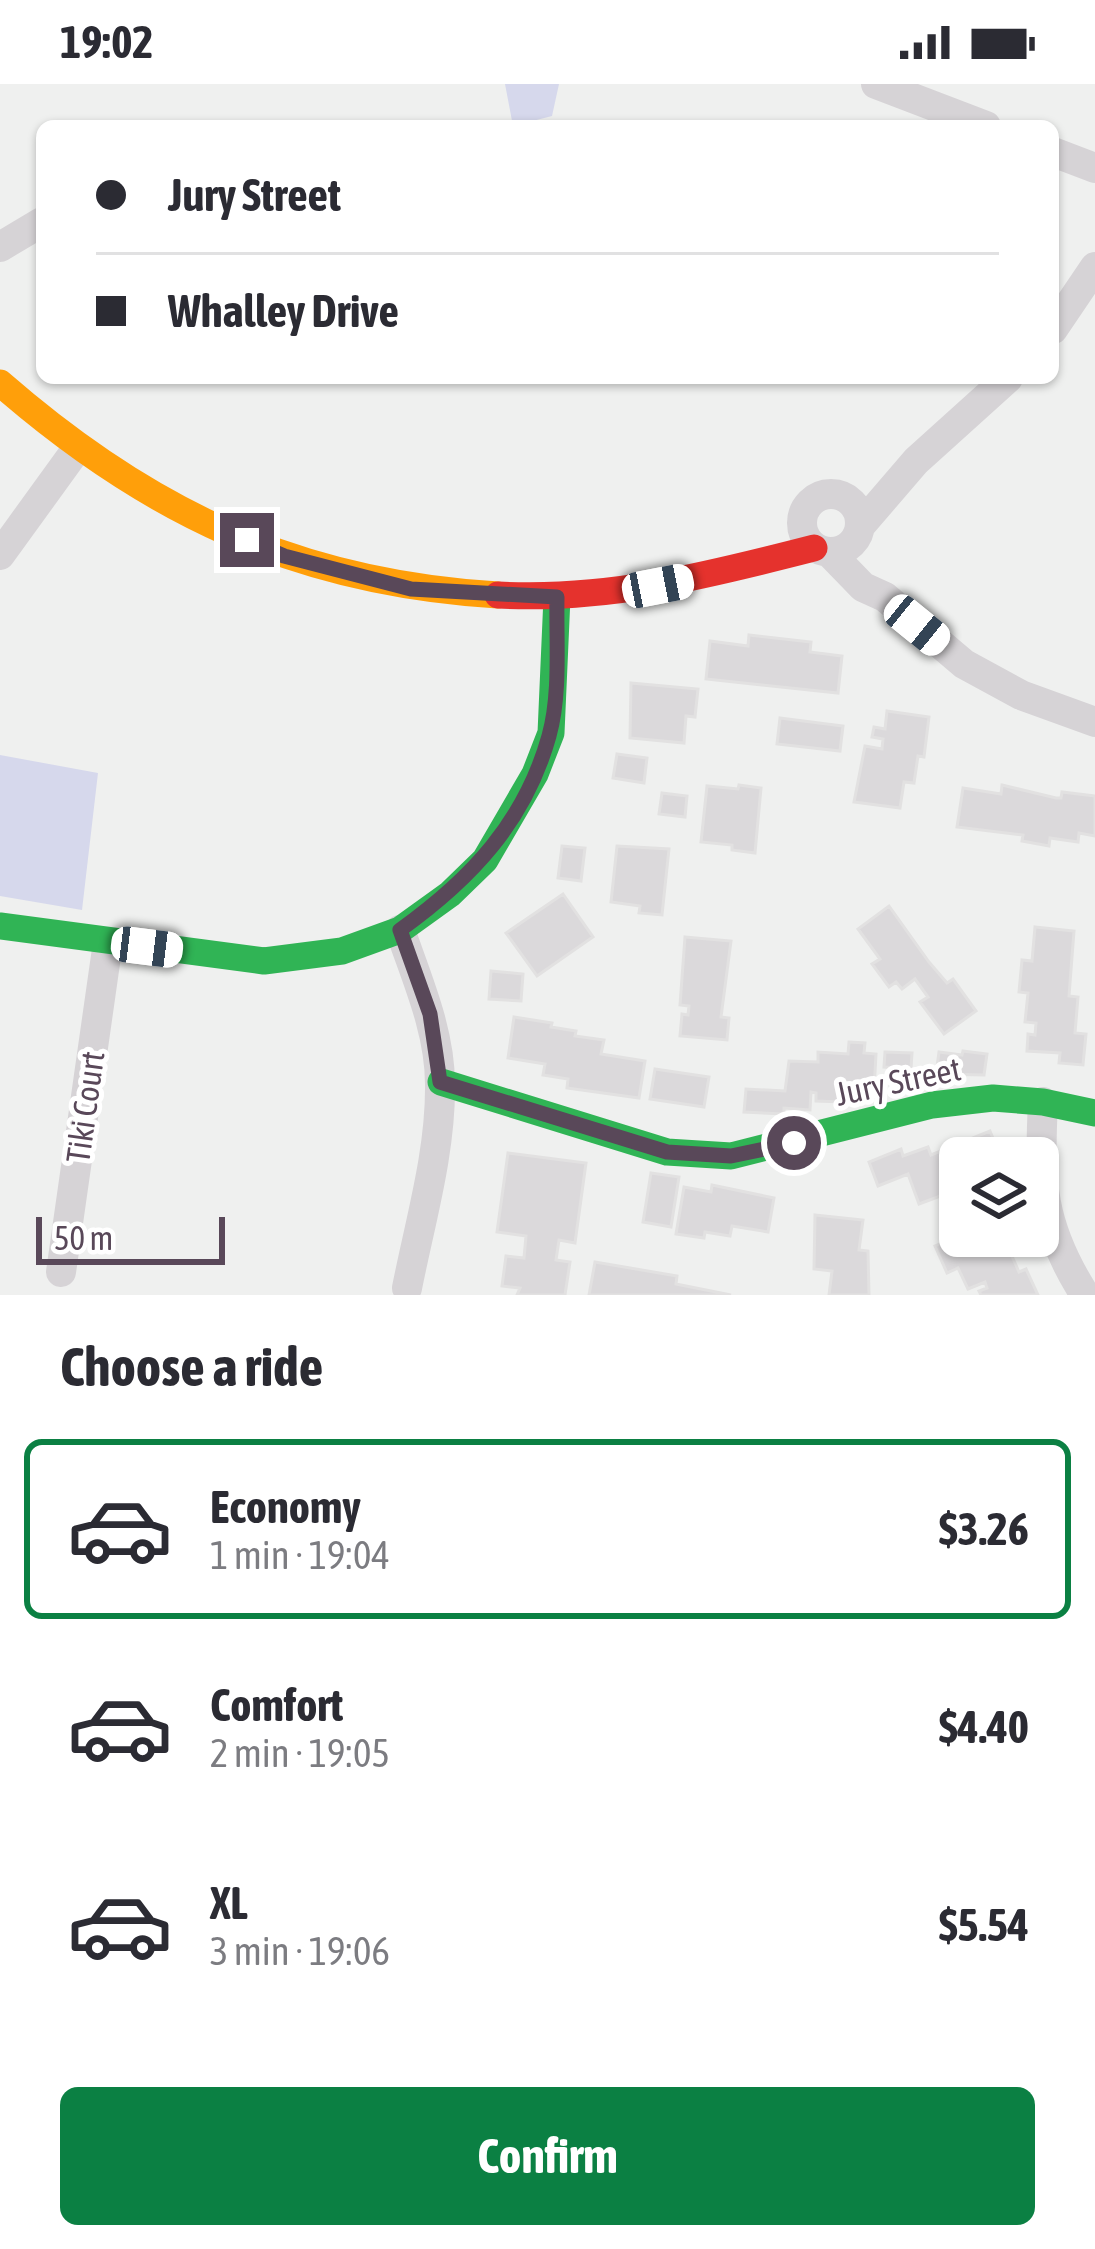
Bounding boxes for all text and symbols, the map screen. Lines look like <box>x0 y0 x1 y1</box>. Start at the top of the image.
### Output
text: 19:02 <box>60 16 154 68</box>
text: Jury Street <box>168 169 341 221</box>
text: Whalley Drive <box>168 285 399 337</box>
route end <box>220 513 274 567</box>
car <box>619 561 697 611</box>
car <box>878 588 956 662</box>
car <box>109 925 185 969</box>
street label: Tiki Court <box>58 1049 112 1165</box>
street label: Jury Street <box>832 1049 964 1113</box>
route start <box>767 1116 821 1170</box>
map controls <box>939 1137 1059 1257</box>
button: layers <box>939 1137 1059 1257</box>
scale bar <box>36 1211 225 1264</box>
text: 50 m <box>54 1219 113 1257</box>
text: Choose a ride <box>60 1336 323 1397</box>
icon: car <box>66 1475 174 1583</box>
text: Economy <box>210 1481 361 1533</box>
text: $3.26 <box>939 1503 1029 1555</box>
text: 1 min · 19:04 <box>210 1533 390 1577</box>
icon: car <box>66 1673 174 1781</box>
text: Comfort <box>210 1679 343 1731</box>
text: $4.40 <box>939 1701 1029 1753</box>
text: 2 min · 19:05 <box>210 1731 390 1775</box>
icon: car <box>66 1871 174 1979</box>
text: XL <box>210 1877 248 1929</box>
text: $5.54 <box>939 1899 1029 1951</box>
text: 3 min · 19:06 <box>210 1929 390 1973</box>
button: Confirm <box>60 2087 1035 2225</box>

